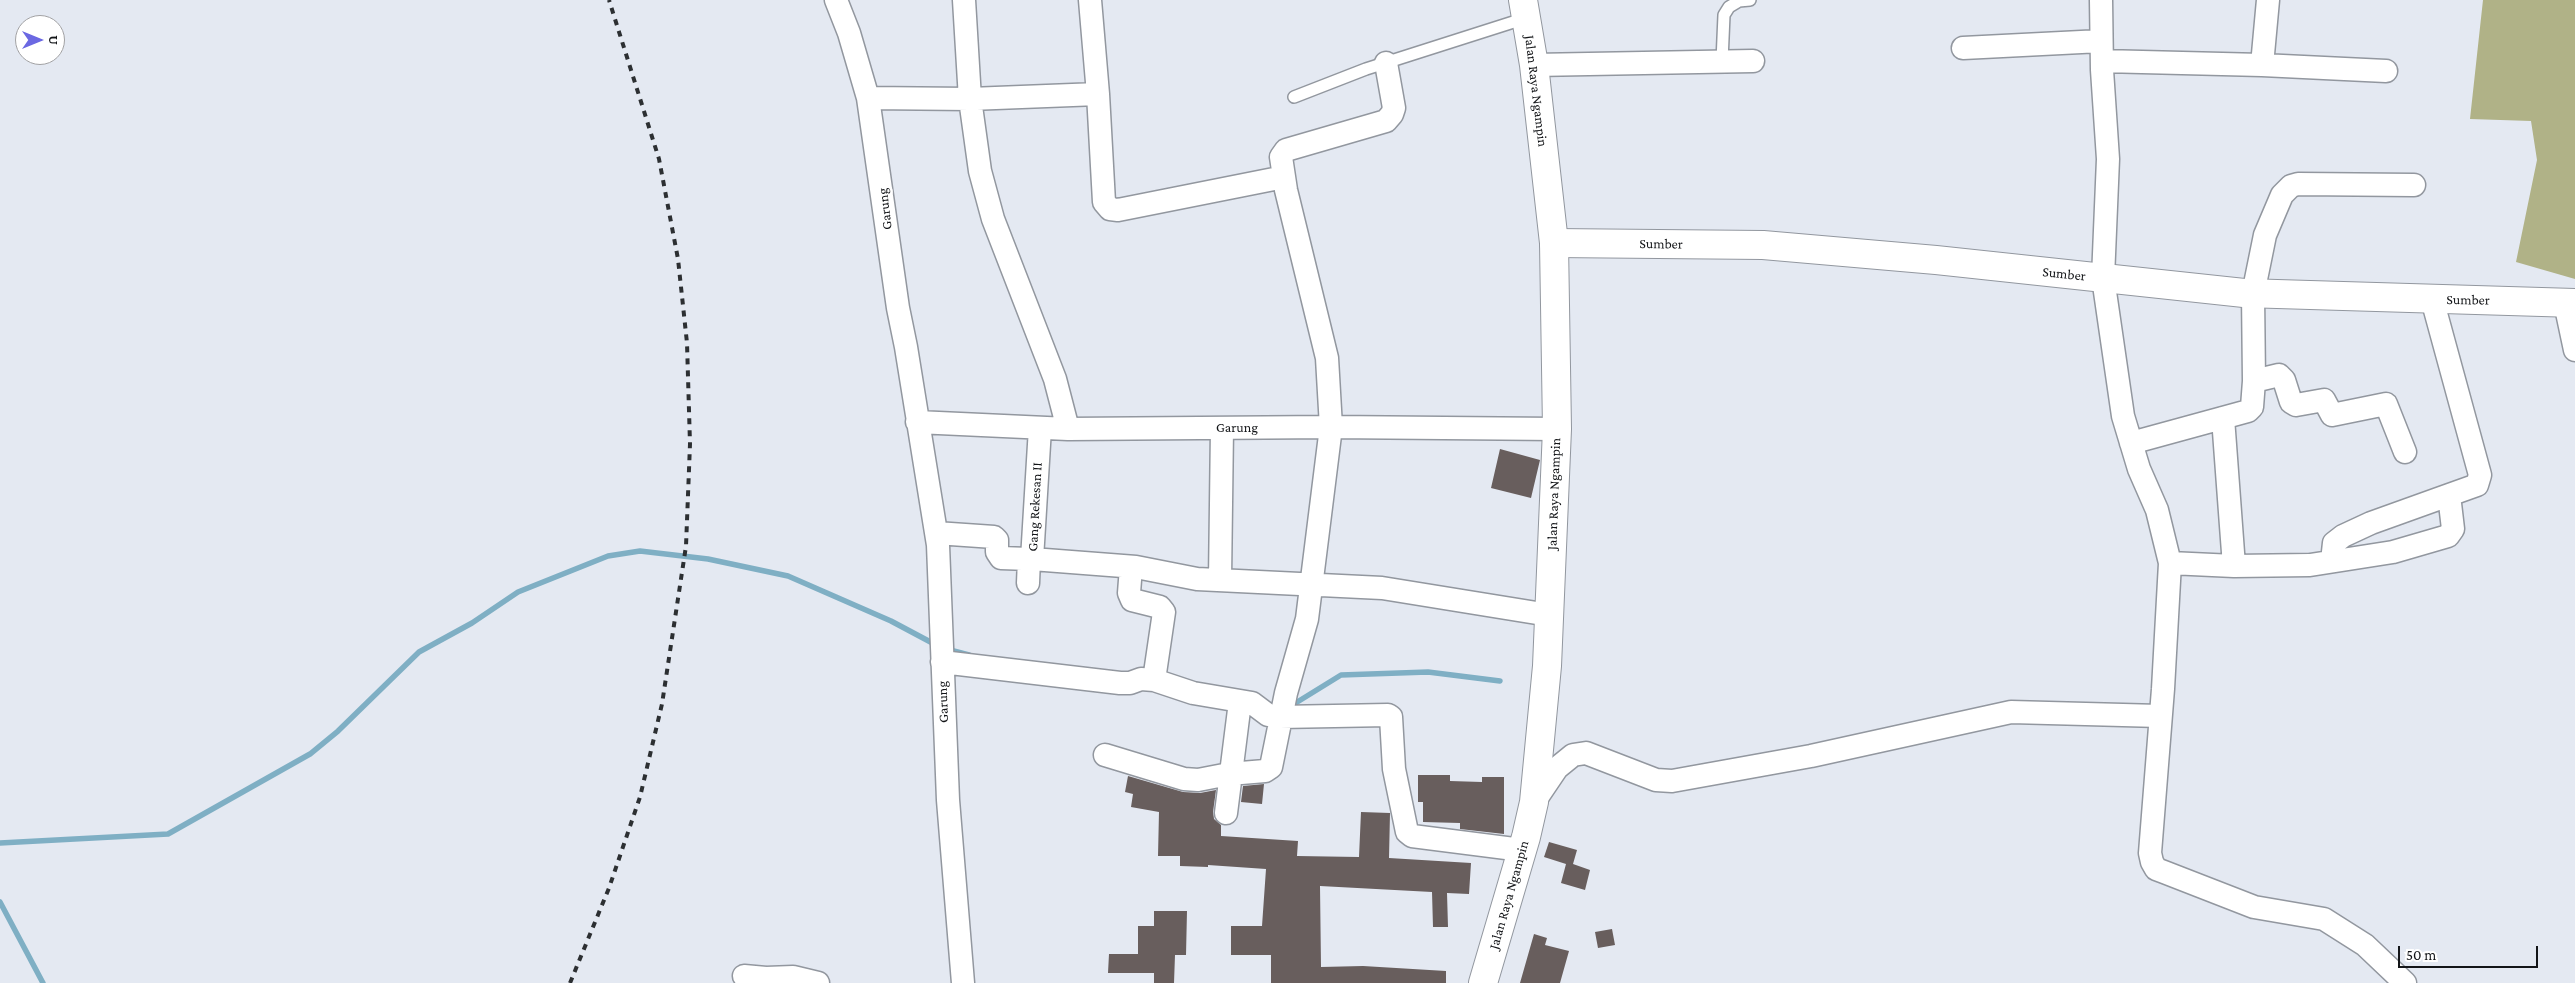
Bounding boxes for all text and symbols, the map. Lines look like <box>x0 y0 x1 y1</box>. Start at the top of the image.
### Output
north arrow <box>15 15 65 65</box>
street label: Jalan Raya Ngampin <box>1521 34 1551 148</box>
text: U <box>46 35 62 45</box>
street label: Garung <box>874 187 896 231</box>
street label: Sumber <box>1639 235 1683 253</box>
street label: Sumber <box>2041 263 2087 285</box>
street label: Sumber <box>2446 291 2490 309</box>
street label: Garung <box>1216 420 1258 436</box>
street label: Jalan Raya Ngampin <box>1544 438 1564 550</box>
street label: Gang Rekesan II <box>1024 462 1046 552</box>
street label: Garung <box>934 681 952 723</box>
street label: Jalan Raya Ngampin <box>1485 839 1533 951</box>
scale bar <box>2400 936 2540 968</box>
text: 50 m <box>2406 947 2436 963</box>

